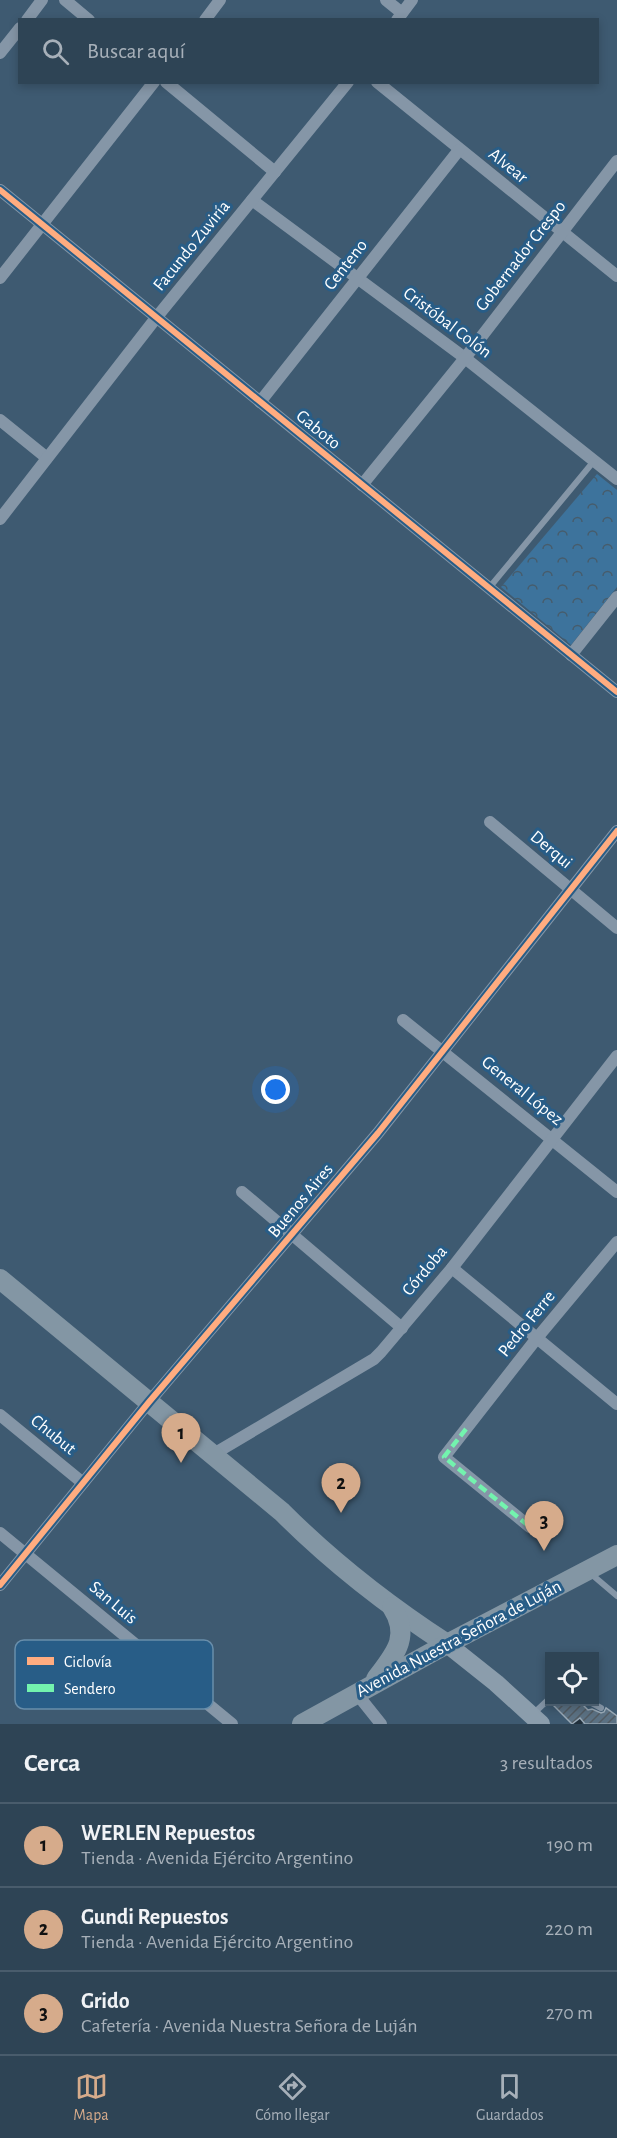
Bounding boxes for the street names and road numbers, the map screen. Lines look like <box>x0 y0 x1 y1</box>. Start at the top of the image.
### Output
street label: Alvear <box>485 145 531 187</box>
street label: Facundo Zuviría <box>150 197 234 295</box>
street label: Gobernador Crespo <box>472 197 570 315</box>
street label: Centeno <box>321 236 371 294</box>
street label: Cristóbal Colón <box>400 284 494 362</box>
street label: Gaboto <box>292 407 344 453</box>
street label: Derqui <box>527 828 575 872</box>
street label: General López <box>478 1053 566 1129</box>
street label: Buenos Aires <box>265 1161 337 1241</box>
street label: Córdoba <box>399 1243 451 1299</box>
street label: Pedro Ferre <box>495 1288 559 1360</box>
street label: Chubut <box>27 1412 79 1459</box>
street label: Avenida Nuestra Señora de Luján <box>353 1577 565 1701</box>
street label: San Luis <box>86 1578 140 1628</box>

